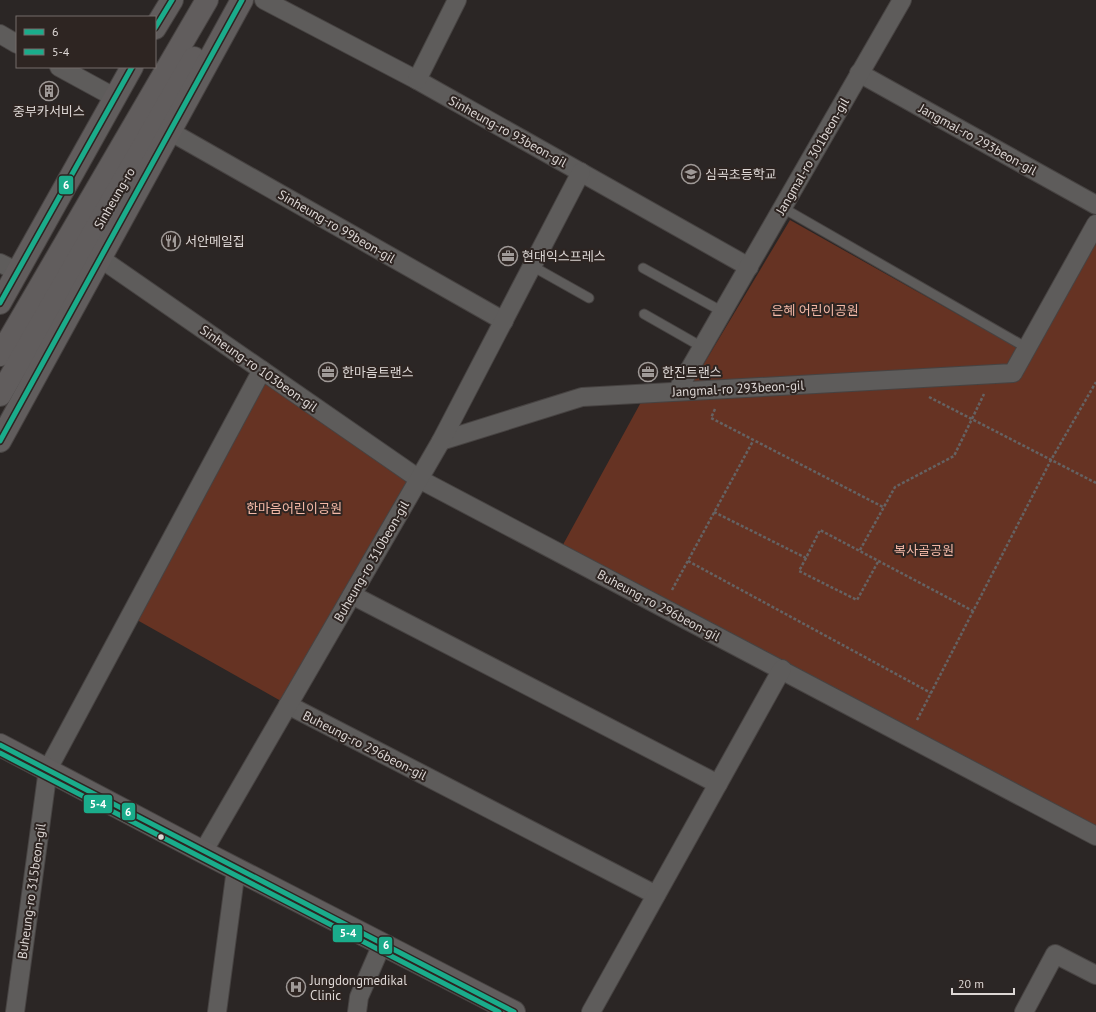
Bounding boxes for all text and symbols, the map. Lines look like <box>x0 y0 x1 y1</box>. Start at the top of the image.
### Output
legend <box>16 16 156 68</box>
text: 6 <box>52 24 59 39</box>
text: 5-4 <box>52 44 70 59</box>
building icon: 중부카서비스 <box>38 80 60 102</box>
street label: Sinheung-ro 93beon-gil <box>446 92 570 171</box>
street label: Jangmal-ro 301beon-gil <box>771 94 853 219</box>
street label: Jangmal-ro 293beon-gil <box>915 99 1040 179</box>
place label: 중부카서비스 <box>13 103 85 120</box>
school or university icon: 심곡초등학교 <box>680 163 702 185</box>
street label: Sinheung-ro <box>90 164 139 232</box>
place label: 심곡초등학교 <box>705 166 777 183</box>
line badge: 6 <box>58 175 74 195</box>
text: 6 <box>63 178 69 192</box>
street label: Sinheung-ro 99beon-gil <box>275 186 399 267</box>
restaurant icon: 서안메일집 <box>160 230 182 252</box>
place label: 서안메일집 <box>185 233 245 250</box>
office icon: 현대익스프레스 <box>497 245 519 267</box>
place label: 현대익스프레스 <box>522 248 606 265</box>
park label: 은혜 어린이공원 <box>771 302 859 319</box>
street label: Sinheung-ro 103beon-gil <box>197 321 321 416</box>
office icon: 한마음트랜스 <box>317 361 339 383</box>
office icon: 한진트랜스 <box>637 361 659 383</box>
place label: 한마음트랜스 <box>342 364 414 381</box>
place label: 한진트랜스 <box>662 364 722 381</box>
street label: Jangmal-ro 293beon-gil <box>670 377 805 401</box>
street label: Buheung-ro 310beon-gil <box>330 498 413 625</box>
park label: 한마음어린이공원 <box>246 500 342 517</box>
park label: 복사골공원 <box>894 542 954 559</box>
street label: Buheung-ro 296beon-gil <box>594 566 723 645</box>
street label: Buheung-ro 296beon-gil <box>300 707 430 784</box>
line badge: 5-4 <box>83 794 113 814</box>
text: 5-4 <box>90 797 107 811</box>
line badge: 6 <box>121 802 136 821</box>
text: 6 <box>125 805 131 819</box>
street label: Buheung-ro 315beon-gil <box>14 822 49 960</box>
unlabelled marker <box>156 832 166 842</box>
line badge: 5-4 <box>332 924 363 943</box>
text: 5-4 <box>340 926 357 940</box>
line badge: 6 <box>378 936 393 955</box>
text: 6 <box>383 938 389 952</box>
scale bar <box>952 970 1014 996</box>
place label: Jungdongmedikal Clinic <box>309 972 407 1004</box>
hospital icon: Jungdongmedikal Clinic <box>285 976 307 998</box>
text: 20 m <box>958 976 984 991</box>

